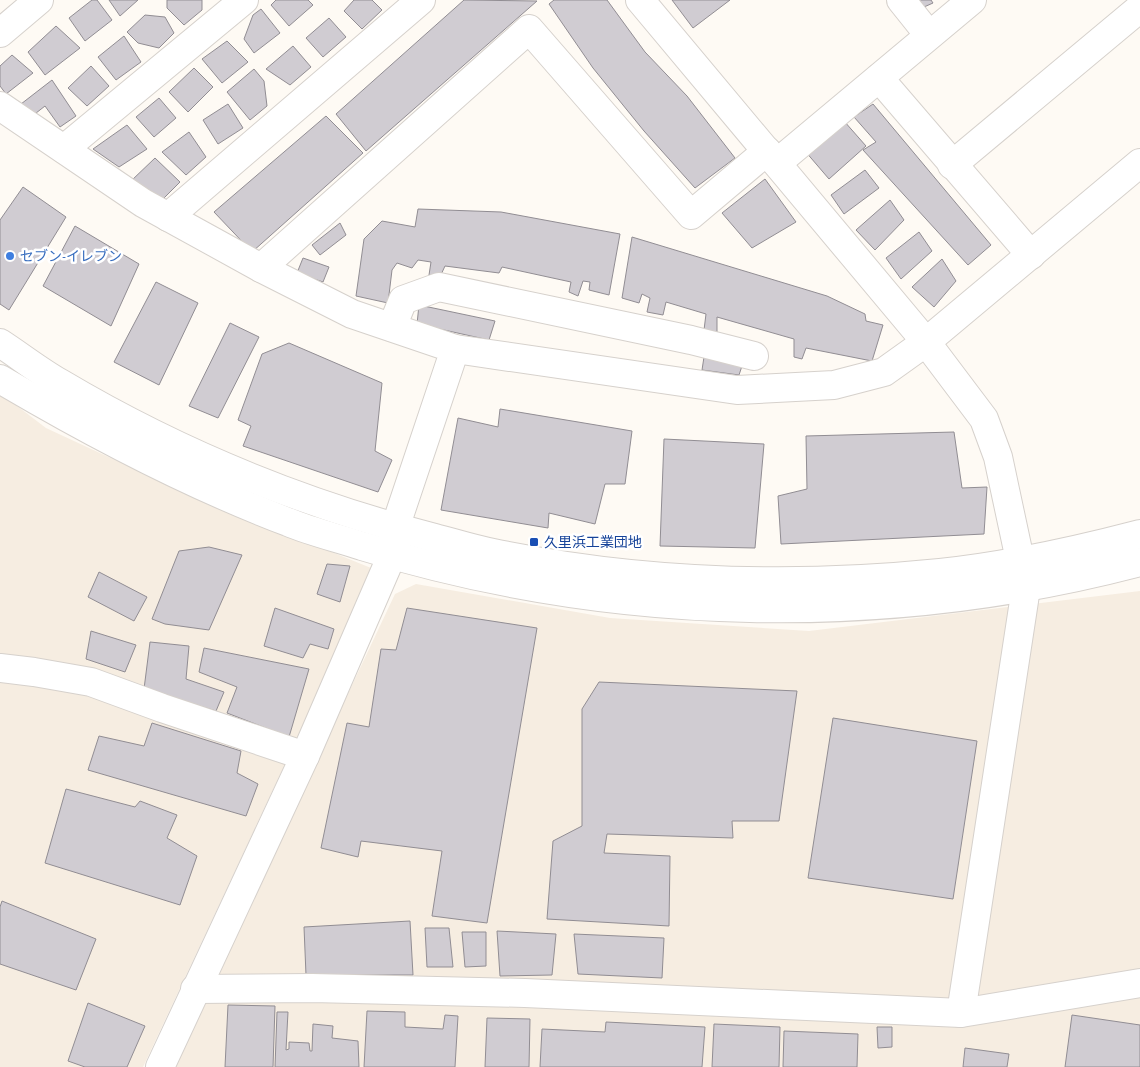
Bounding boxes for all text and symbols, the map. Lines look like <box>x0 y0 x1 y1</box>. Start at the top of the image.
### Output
place label: セブン-イレブン <box>20 247 122 265</box>
marker: セブン-イレブン <box>4 250 16 262</box>
place label: 久里浜工業団地 <box>544 533 642 551</box>
marker: 久里浜工業団地 <box>528 536 540 548</box>

